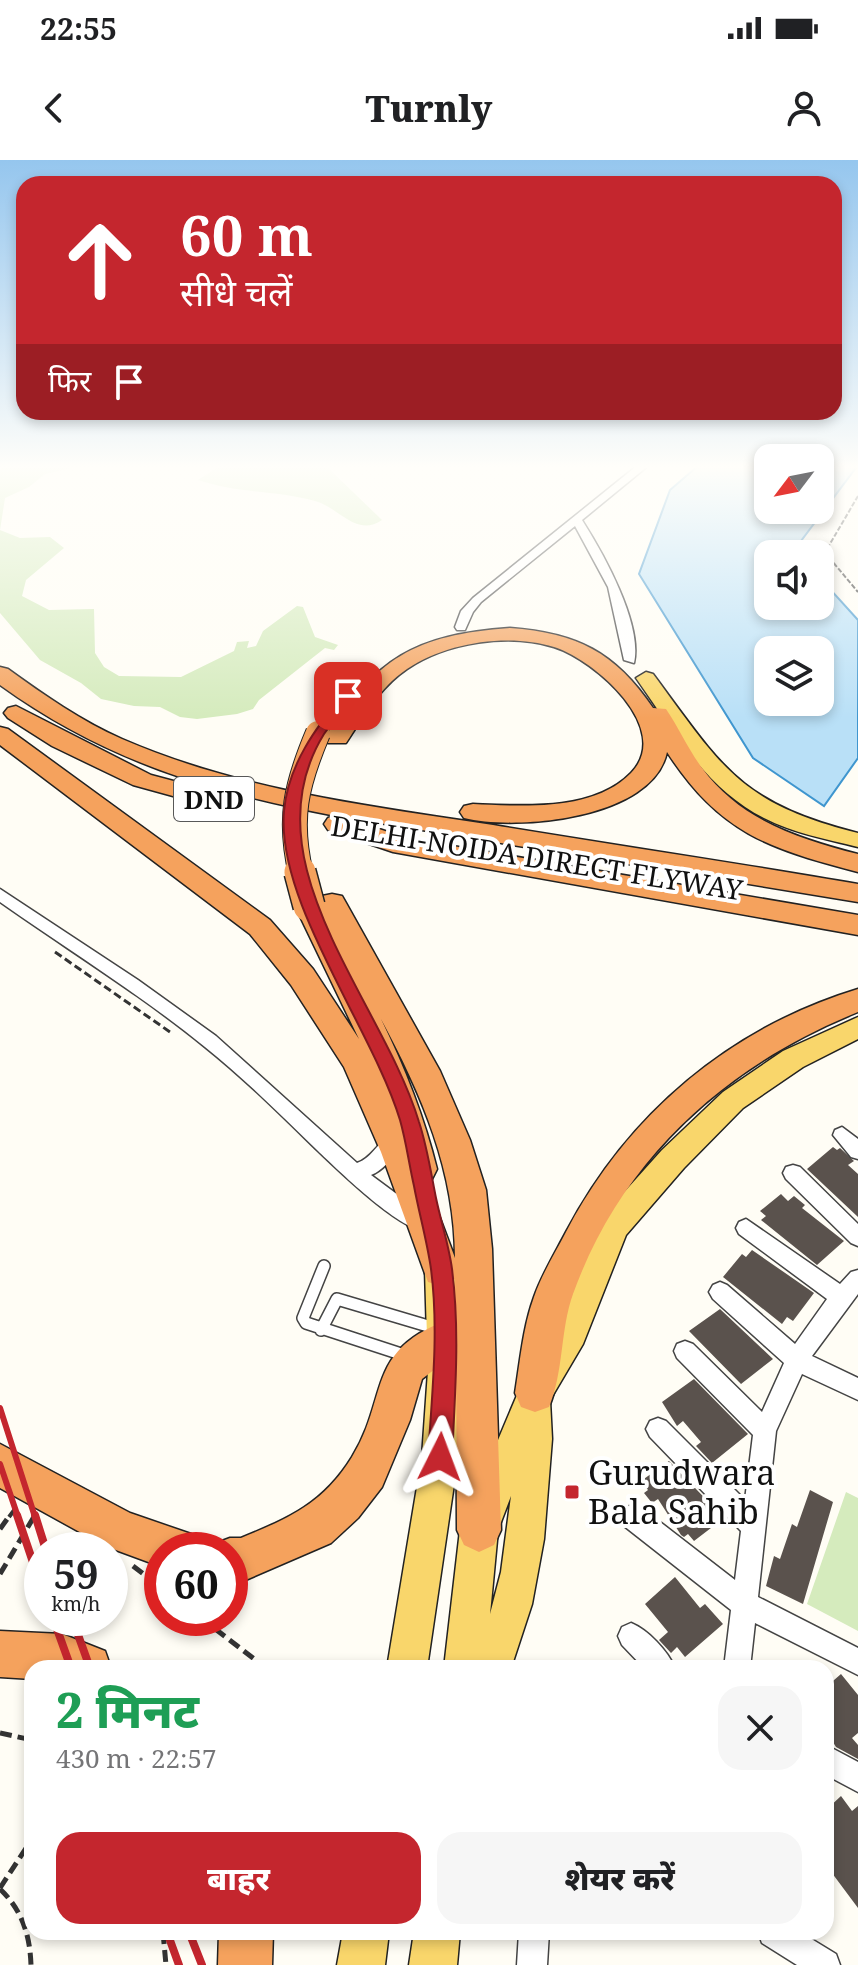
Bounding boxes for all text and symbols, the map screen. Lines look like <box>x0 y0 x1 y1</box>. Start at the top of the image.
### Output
text: 22:55 <box>40 8 117 49</box>
text: Turnly <box>366 84 492 133</box>
icon: back <box>32 86 76 130</box>
icon: person <box>782 86 826 130</box>
text: 60 m <box>180 196 313 272</box>
icon: ahead <box>48 208 152 312</box>
text: सीधे चलें <box>180 268 292 317</box>
text: फिर <box>48 360 91 401</box>
icon: arrive <box>107 360 151 404</box>
north arrow <box>754 444 834 524</box>
map controls <box>754 444 834 716</box>
button: sound <box>754 540 834 620</box>
button: layers <box>754 636 834 716</box>
pin <box>314 662 382 730</box>
icon: arrive <box>326 674 370 718</box>
road number: DND <box>174 777 254 821</box>
street label: DELHI-NOIDA DIRECT FLYWAY <box>329 806 746 908</box>
position arrow <box>398 1415 482 1499</box>
place label: Gurudwara Bala Sahib <box>588 1449 775 1534</box>
marker: Gurudwara Bala Sahib <box>563 1483 581 1501</box>
speed limit sign: 60 <box>144 1532 248 1636</box>
text: 59 <box>53 1546 99 1601</box>
text: km/h <box>51 1590 101 1617</box>
text: 2 मिनट <box>56 1677 199 1742</box>
button: close <box>718 1686 802 1770</box>
text: 430 m · 22:57 <box>56 1740 217 1776</box>
button: बाहर <box>56 1832 421 1924</box>
button: शेयर करें <box>437 1832 802 1924</box>

